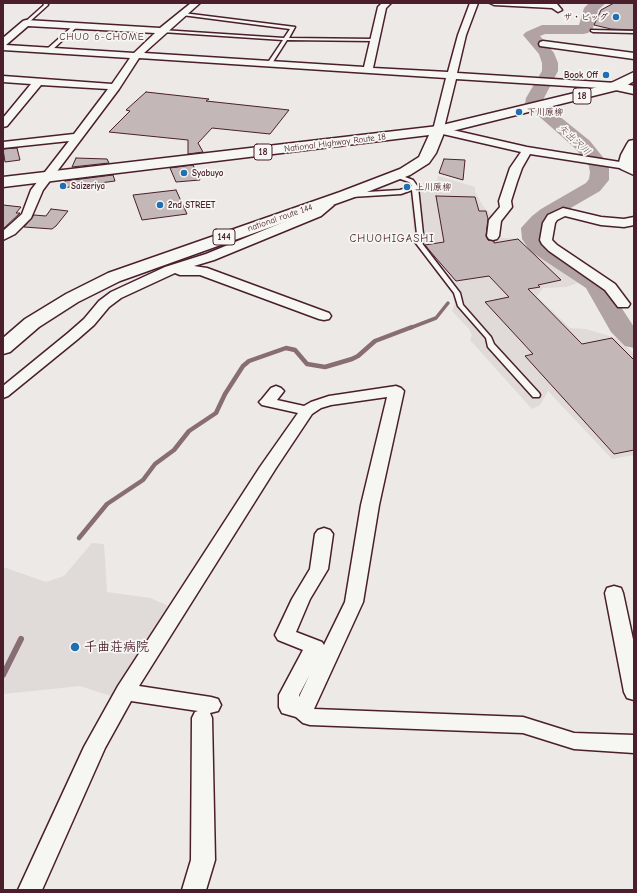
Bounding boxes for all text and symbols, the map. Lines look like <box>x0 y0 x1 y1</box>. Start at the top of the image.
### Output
place label: ザ・ビッグ <box>563 12 608 22</box>
marker: ザ・ビッグ <box>611 12 621 22</box>
district label: CHUO 6-CHOME <box>59 31 145 43</box>
place label: Book Off <box>564 70 598 80</box>
marker: Book Off <box>601 70 611 80</box>
road number: 18 <box>573 88 591 104</box>
marker: 下川原柳 <box>514 107 524 117</box>
place label: 下川原柳 <box>527 107 563 117</box>
water label: 矢出沢川 <box>555 122 593 158</box>
street label: National Highway Route 18 <box>284 131 386 155</box>
road number: 18 <box>254 144 272 160</box>
marker: Syabuyo <box>179 168 189 178</box>
place label: Syabuyo <box>192 168 223 178</box>
marker: Saizeriya <box>58 181 68 191</box>
place label: Saizeriya <box>71 181 105 191</box>
marker: 上川原柳 <box>402 182 412 192</box>
place label: 上川原柳 <box>415 182 451 192</box>
marker: 2nd STREET <box>155 200 165 210</box>
place label: 2nd STREET <box>168 200 216 210</box>
street label: national route 144 <box>246 202 314 234</box>
road number: 144 <box>213 229 235 245</box>
district label: CHUOHIGASHI <box>350 232 434 246</box>
place label: 千曲荘病院 <box>84 639 149 655</box>
marker: 千曲荘病院 <box>69 641 81 653</box>

